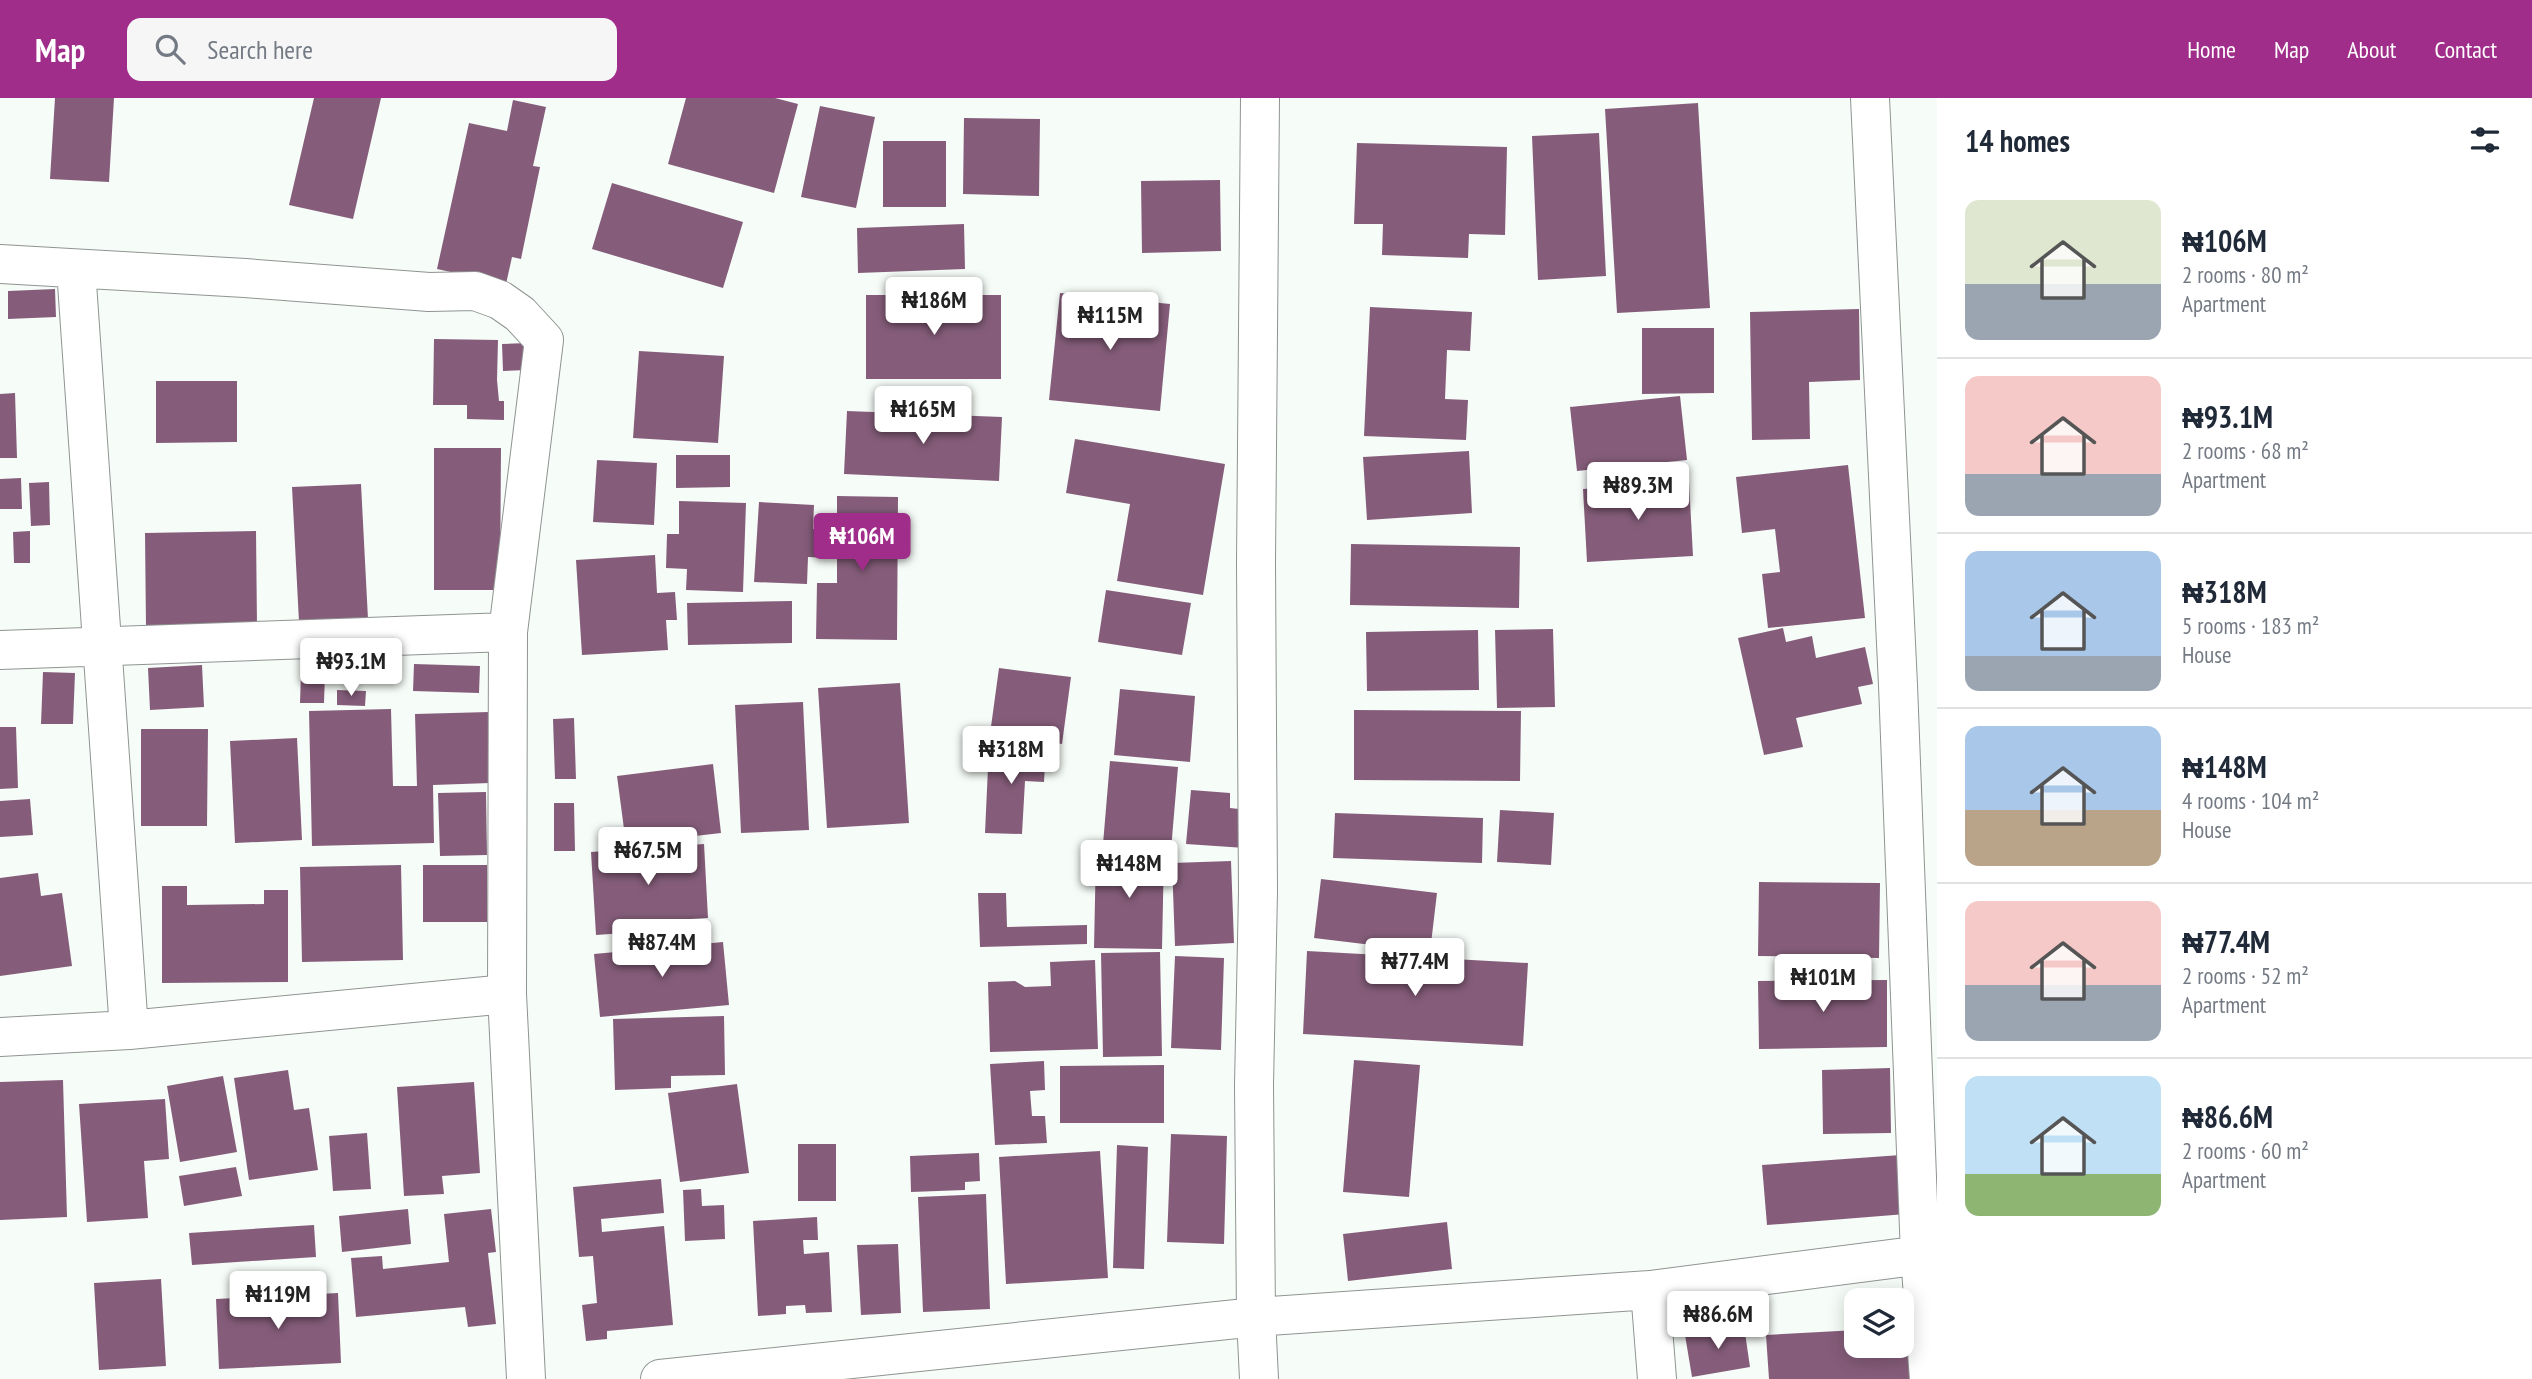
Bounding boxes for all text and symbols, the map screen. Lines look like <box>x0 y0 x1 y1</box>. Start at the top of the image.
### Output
search box <box>127 18 617 81</box>
text: Map <box>35 28 85 71</box>
icon: search <box>151 30 189 68</box>
text: Search here <box>207 33 313 66</box>
text: Home <box>2187 34 2236 65</box>
text: Map <box>2274 34 2309 65</box>
text: About <box>2347 34 2396 65</box>
text: Contact <box>2434 34 2497 65</box>
text: 14 homes <box>1965 121 2070 160</box>
icon: filters <box>2466 121 2504 159</box>
text: ₦106M <box>2182 221 2267 260</box>
icon: home <box>2021 228 2105 312</box>
text: 2 rooms · 80 m² <box>2182 260 2309 289</box>
pin: ₦186M <box>885 278 983 337</box>
text: ₦186M <box>902 285 966 314</box>
text: Apartment <box>2182 289 2266 318</box>
pin: ₦115M <box>1061 292 1159 352</box>
text: ₦115M <box>1078 300 1142 329</box>
pin: ₦165M <box>874 386 972 446</box>
text: ₦165M <box>891 394 955 423</box>
text: ₦93.1M <box>2182 397 2273 436</box>
icon: home <box>2021 404 2105 488</box>
text: 2 rooms · 68 m² <box>2182 436 2309 465</box>
pin: ₦89.3M <box>1581 462 1695 522</box>
text: Apartment <box>2182 465 2266 494</box>
text: ₦89.3M <box>1603 470 1673 499</box>
pin: ₦106M <box>813 514 911 573</box>
text: ₦106M <box>830 521 894 550</box>
text: ₦318M <box>2182 572 2267 611</box>
icon: home <box>2021 579 2105 663</box>
text: 5 rooms · 183 m² <box>2182 611 2319 640</box>
pin: ₦93.1M <box>294 638 408 698</box>
text: House <box>2182 640 2232 669</box>
text: ₦93.1M <box>316 646 386 675</box>
pin: ₦318M <box>962 726 1060 786</box>
text: ₦318M <box>979 734 1043 763</box>
text: ₦148M <box>2182 747 2267 786</box>
icon: home <box>2021 754 2105 838</box>
text: 4 rooms · 104 m² <box>2182 786 2319 815</box>
text: House <box>2182 815 2232 844</box>
pin: ₦67.5M <box>591 828 705 887</box>
text: ₦67.5M <box>614 835 682 864</box>
pin: ₦148M <box>1080 840 1178 900</box>
text: ₦148M <box>1097 848 1161 877</box>
pin: ₦87.4M <box>605 920 719 979</box>
text: ₦77.4M <box>2182 922 2270 961</box>
text: ₦87.4M <box>628 927 696 956</box>
icon: home <box>2021 929 2105 1013</box>
pin: ₦77.4M <box>1358 939 1472 998</box>
text: ₦77.4M <box>1381 946 1449 975</box>
pin: ₦101M <box>1774 954 1872 1014</box>
text: 2 rooms · 52 m² <box>2182 961 2309 990</box>
text: ₦101M <box>1791 962 1855 991</box>
text: Apartment <box>2182 990 2266 1019</box>
text: ₦86.6M <box>2182 1097 2273 1136</box>
icon: home <box>2021 1104 2105 1188</box>
text: 2 rooms · 60 m² <box>2182 1136 2309 1165</box>
text: Apartment <box>2182 1165 2266 1194</box>
pin: ₦119M <box>229 1272 327 1331</box>
text: ₦119M <box>246 1279 310 1308</box>
map controls <box>1844 1288 1914 1358</box>
button: layers <box>1844 1288 1914 1358</box>
pin: ₦86.6M <box>1661 1292 1775 1351</box>
text: ₦86.6M <box>1683 1299 1753 1328</box>

